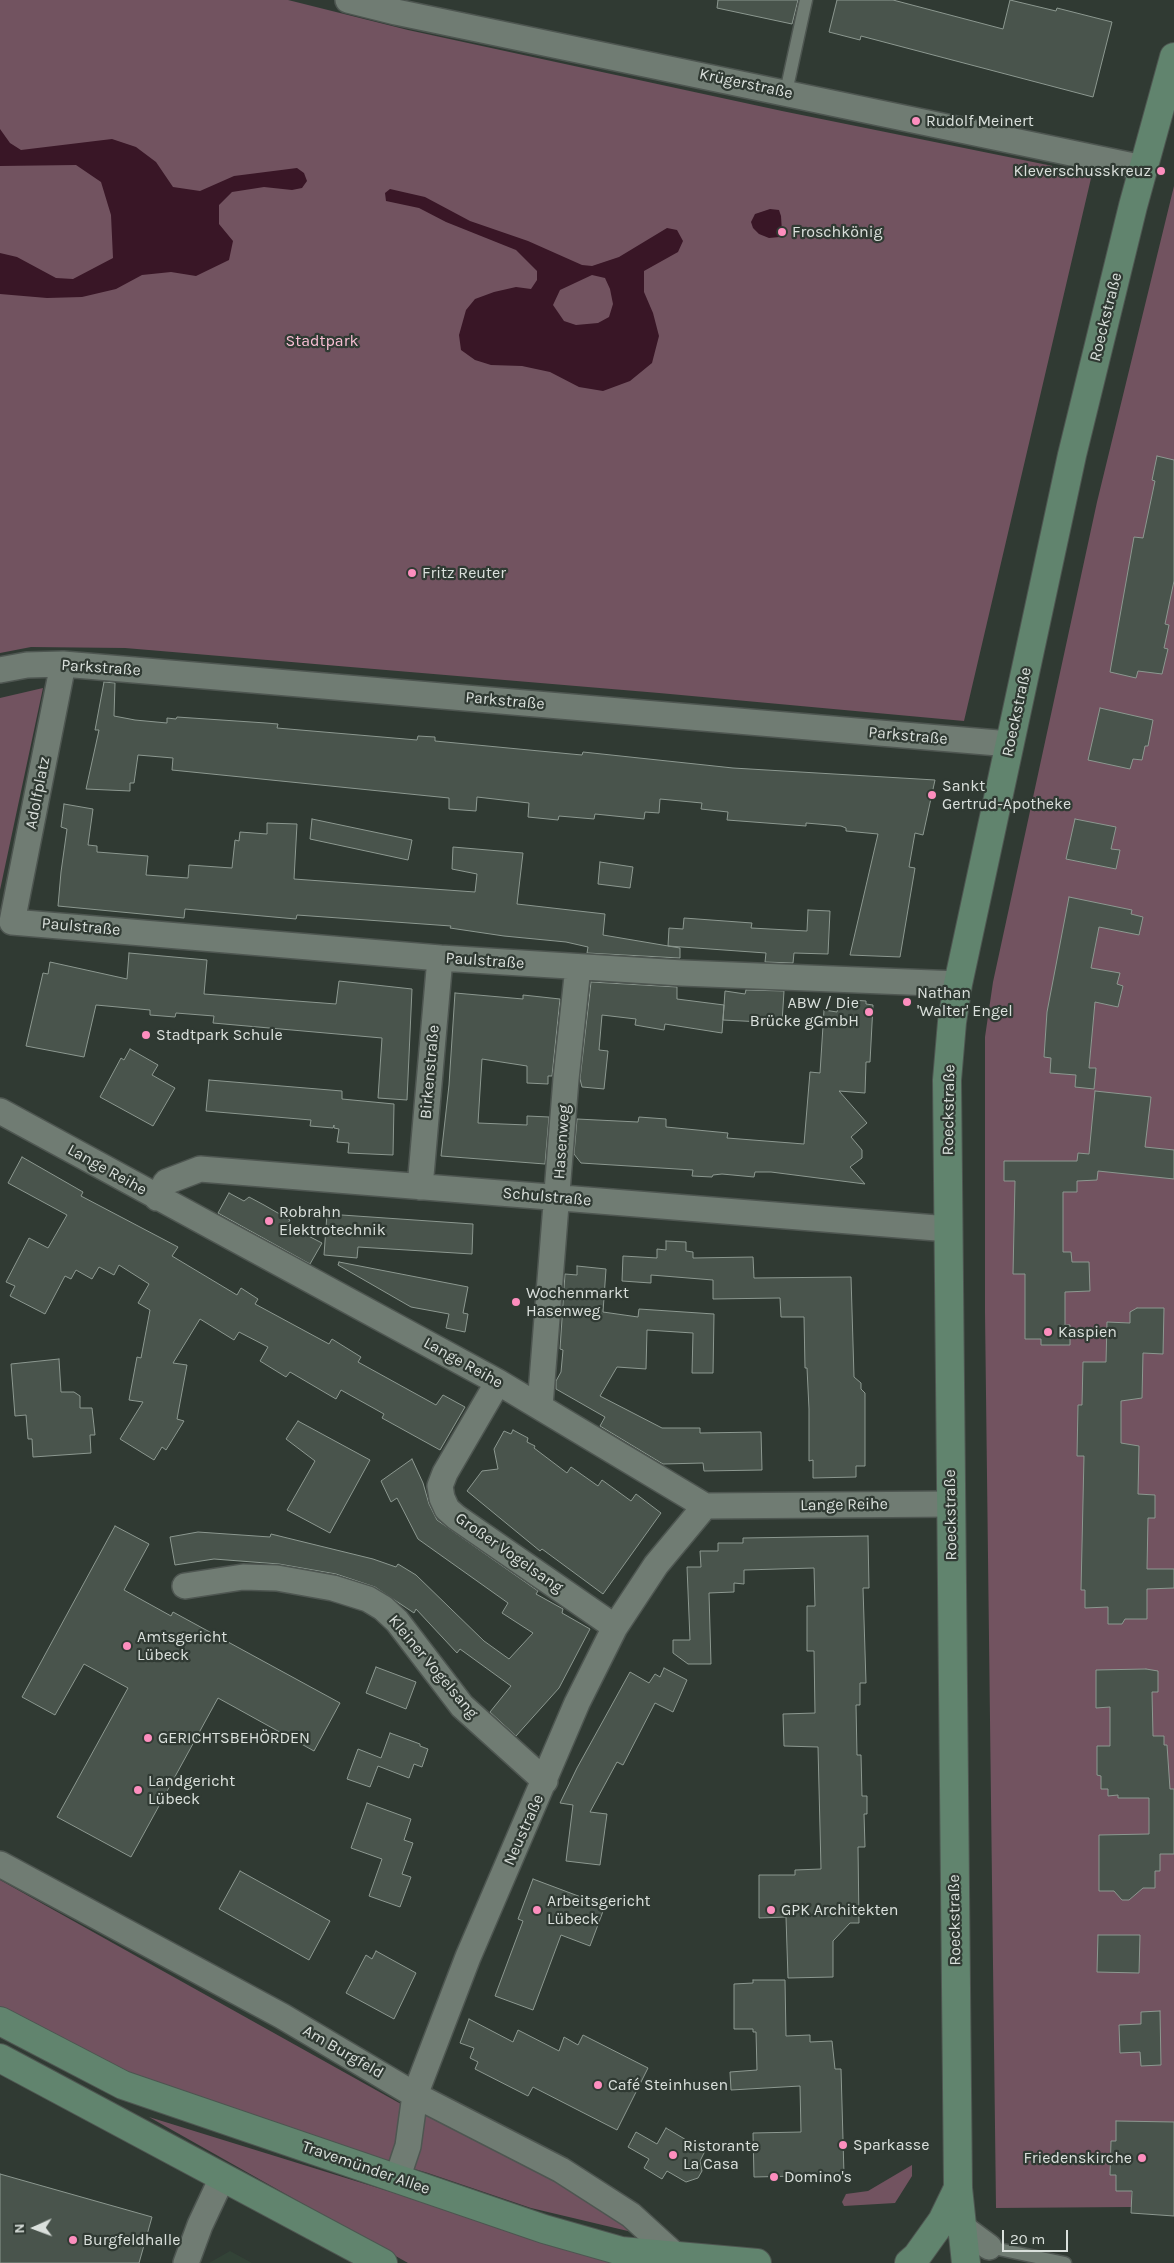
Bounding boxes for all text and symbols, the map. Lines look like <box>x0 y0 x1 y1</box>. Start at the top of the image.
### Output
street label: Krügerstraße <box>697 65 795 103</box>
place label: Rudolf Meinert <box>926 111 1034 131</box>
marker: Rudolf Meinert <box>910 115 922 127</box>
place label: Kleverschusskreuz <box>1013 161 1151 181</box>
marker: Kleverschusskreuz <box>1155 165 1167 177</box>
place label: Froschkönig <box>792 222 882 242</box>
marker: Froschkönig <box>776 226 788 238</box>
street label: Roeckstraße <box>1086 270 1126 364</box>
park label: Stadtpark <box>286 331 358 351</box>
place label: Fritz Reuter <box>422 563 506 583</box>
marker: Fritz Reuter <box>406 567 418 579</box>
street label: Parkstraße <box>61 656 141 680</box>
street label: Roeckstraße <box>998 665 1036 759</box>
street label: Parkstraße <box>465 688 545 714</box>
street label: Parkstraße <box>868 723 948 749</box>
street label: Adolfplatz <box>22 755 54 831</box>
place label: Sankt Gertrud-Apotheke <box>942 776 1071 814</box>
marker: Sankt Gertrud-Apotheke <box>926 789 938 801</box>
street label: Paulstraße <box>41 914 121 940</box>
street label: Paulstraße <box>445 949 525 973</box>
place label: Nathan 'Walter' Engel <box>917 983 1013 1021</box>
place label: ABW / Die Brücke gGmbH <box>750 993 859 1031</box>
marker: Nathan 'Walter' Engel <box>901 996 913 1008</box>
marker: ABW / Die Brücke gGmbH <box>863 1006 875 1018</box>
street label: Birkenstraße <box>416 1024 444 1120</box>
place label: Stadtpark Schule <box>156 1025 283 1045</box>
marker: Stadtpark Schule <box>140 1029 152 1041</box>
street label: Roeckstraße <box>939 1064 959 1156</box>
street label: Hasenweg <box>550 1104 574 1180</box>
street label: Lange Reihe <box>64 1140 150 1200</box>
street label: Schulstraße <box>502 1184 592 1210</box>
place label: Robrahn Elektrotechnik <box>279 1202 386 1240</box>
marker: Robrahn Elektrotechnik <box>263 1215 275 1227</box>
place label: Wochenmarkt Hasenweg <box>526 1283 629 1321</box>
marker: Wochenmarkt Hasenweg <box>510 1296 522 1308</box>
place label: Kaspien <box>1058 1322 1117 1342</box>
marker: Kaspien <box>1042 1326 1054 1338</box>
street label: Lange Reihe <box>420 1333 506 1393</box>
street label: Roeckstraße <box>941 1469 961 1561</box>
street label: Lange Reihe <box>800 1495 888 1515</box>
street label: Großer Vogelsang <box>451 1509 567 1597</box>
street label: Kleiner Vogelsang <box>384 1611 482 1723</box>
place label: Amtsgericht Lübeck <box>137 1627 227 1665</box>
marker: Amtsgericht Lübeck <box>121 1640 133 1652</box>
place label: GERICHTSBEHÖRDEN <box>158 1728 310 1748</box>
marker: GERICHTSBEHÖRDEN <box>142 1732 154 1744</box>
place label: Landgericht Lübeck <box>148 1771 235 1809</box>
marker: Landgericht Lübeck <box>132 1784 144 1796</box>
street label: Neustraße <box>500 1791 548 1869</box>
street label: Roeckstraße <box>945 1874 965 1966</box>
place label: Arbeitsgericht Lübeck <box>547 1891 651 1929</box>
place label: GPK Architekten <box>781 1900 898 1920</box>
marker: Arbeitsgericht Lübeck <box>531 1904 543 1916</box>
marker: GPK Architekten <box>765 1904 777 1916</box>
street label: Am Burgfeld <box>299 2021 387 2083</box>
place label: Café Steinhusen <box>608 2075 728 2095</box>
marker: Café Steinhusen <box>592 2079 604 2091</box>
place label: Sparkasse <box>853 2135 929 2155</box>
place label: Ristorante La Casa <box>683 2136 759 2174</box>
street label: Travemünder Allee <box>300 2137 432 2199</box>
marker: Sparkasse <box>837 2139 849 2151</box>
place label: Friedenskirche <box>1023 2148 1132 2168</box>
marker: Ristorante La Casa <box>667 2149 679 2161</box>
marker: Friedenskirche <box>1136 2152 1148 2164</box>
place label: Domino's <box>784 2167 852 2187</box>
marker: Domino's <box>768 2171 780 2183</box>
north arrow <box>10 2203 60 2253</box>
scale bar <box>1004 2220 1070 2252</box>
text: N <box>11 2223 28 2234</box>
place label: Burgfeldhalle <box>83 2230 180 2250</box>
text: 20 m <box>1010 2230 1045 2248</box>
marker: Burgfeldhalle <box>67 2234 79 2246</box>

